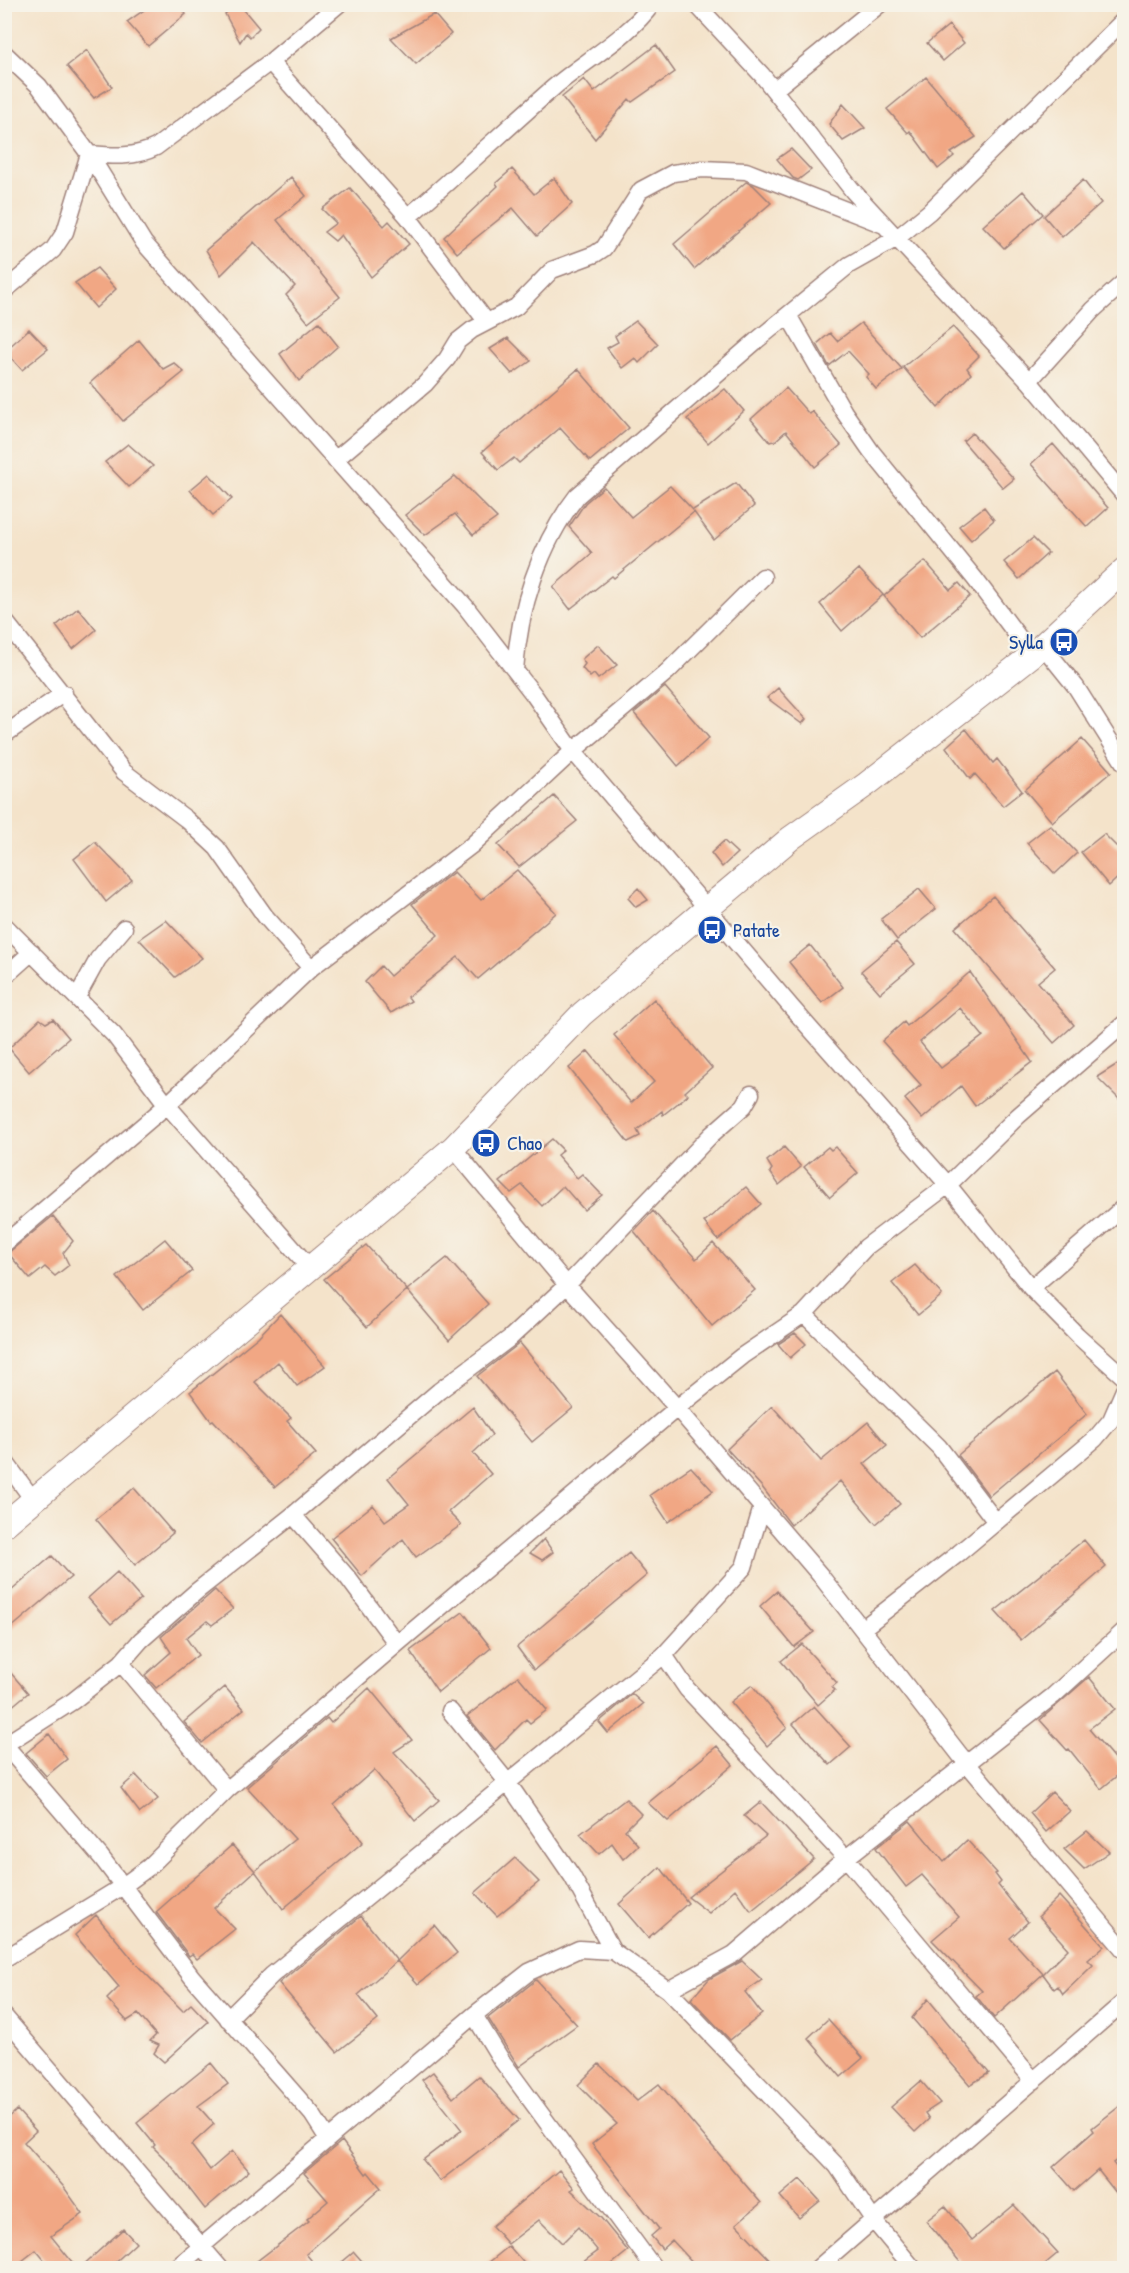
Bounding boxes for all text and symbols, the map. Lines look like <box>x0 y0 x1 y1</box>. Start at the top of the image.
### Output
bus stop icon: Sylla <box>1048 626 1080 658</box>
place label: Sylla <box>1009 628 1043 655</box>
bus stop icon: Patate <box>696 914 728 946</box>
place label: Patate <box>733 916 780 943</box>
bus stop icon: Chao <box>470 1127 502 1159</box>
place label: Chao <box>507 1129 542 1156</box>

